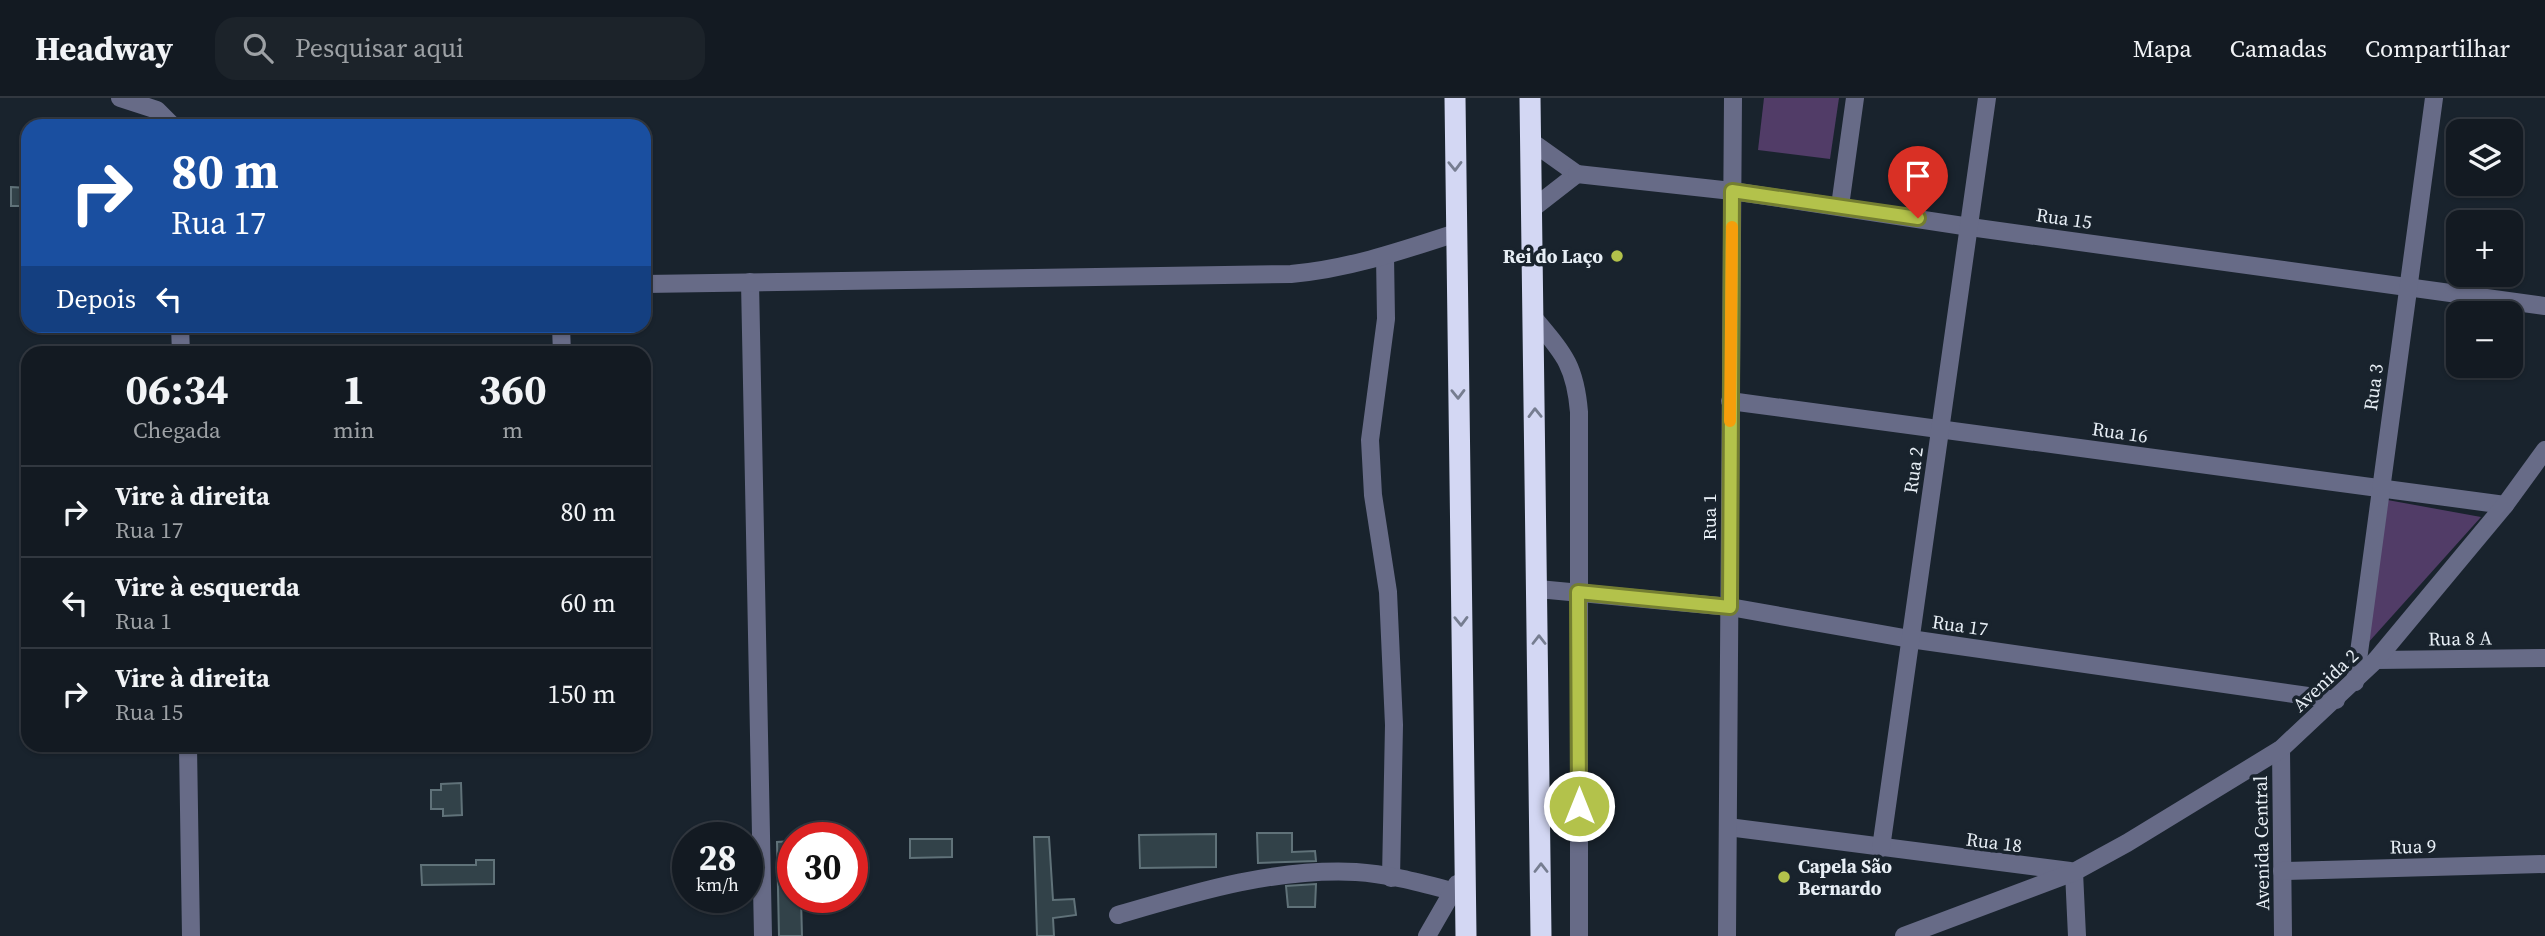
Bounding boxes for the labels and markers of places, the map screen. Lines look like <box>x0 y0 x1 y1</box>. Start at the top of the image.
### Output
pin <box>1888 146 1948 218</box>
place label: Rei do Laço <box>1503 243 1603 269</box>
marker: Rei do Laço <box>1609 248 1625 264</box>
place label: Capela São Bernardo <box>1798 853 1892 901</box>
marker: Capela São Bernardo <box>1776 869 1792 885</box>

